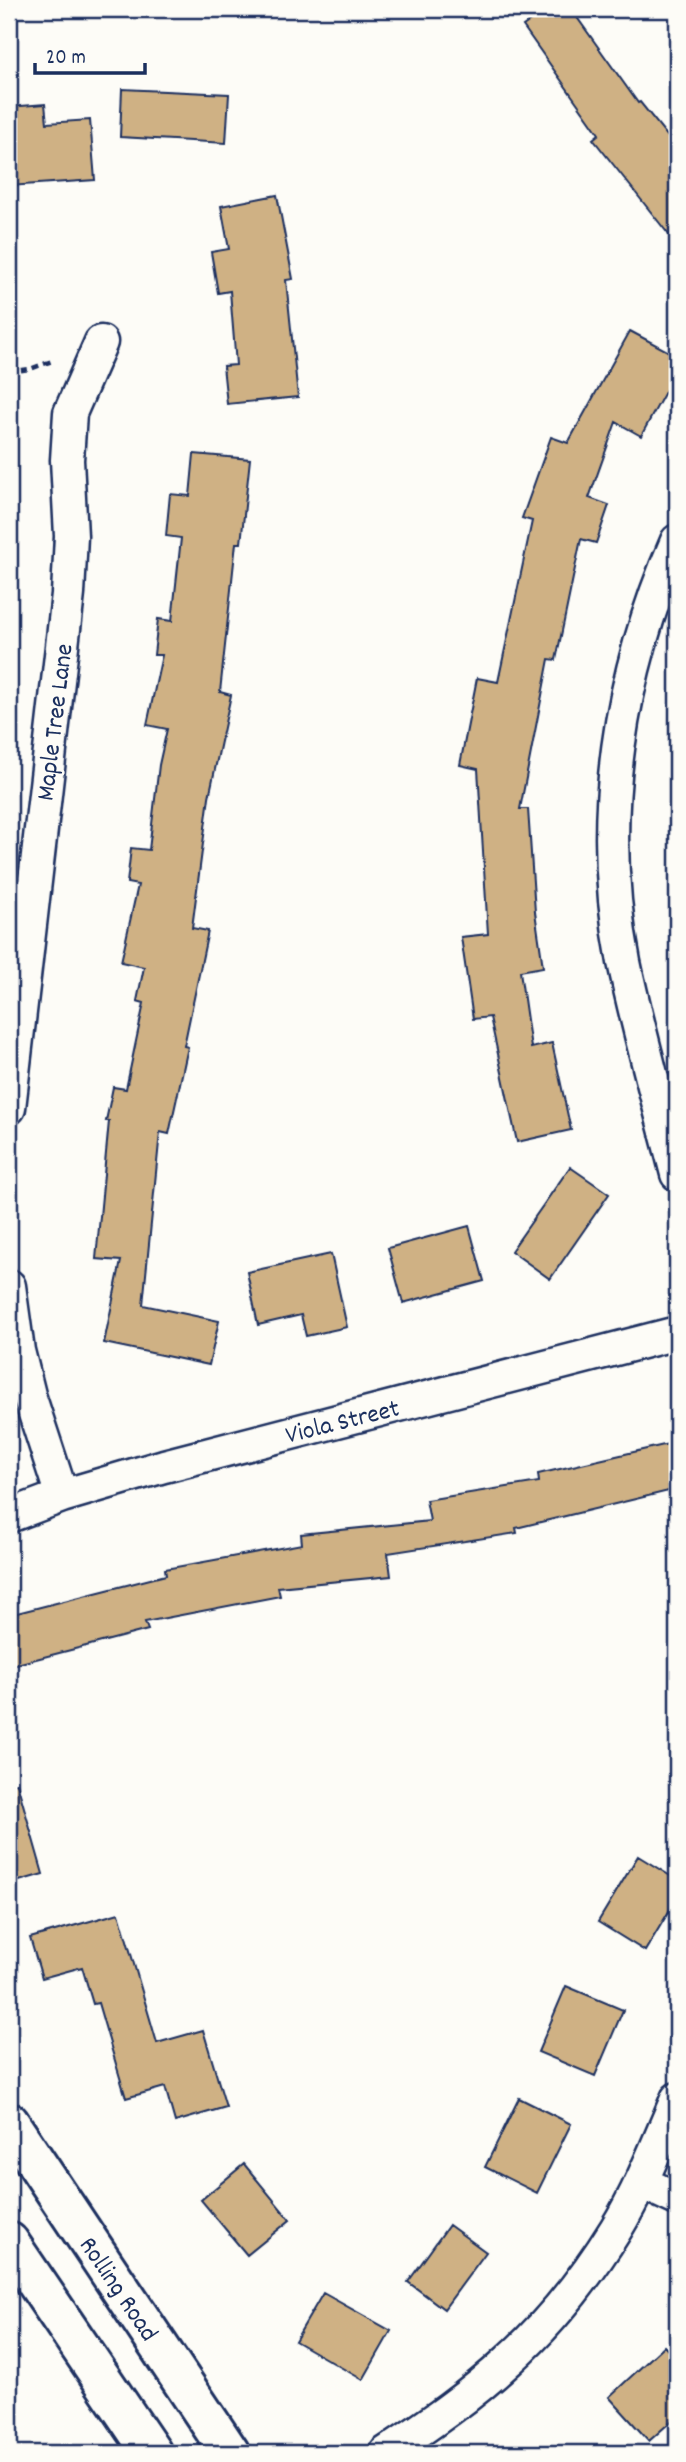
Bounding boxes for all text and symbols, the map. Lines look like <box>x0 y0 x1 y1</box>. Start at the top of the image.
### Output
scale bar <box>35 32 145 76</box>
text: 20 m <box>46 44 86 74</box>
street label: Maple Tree Lane <box>28 642 84 803</box>
street label: Viola Street <box>282 1391 404 1455</box>
street label: Rolling Road <box>68 2230 166 2350</box>

